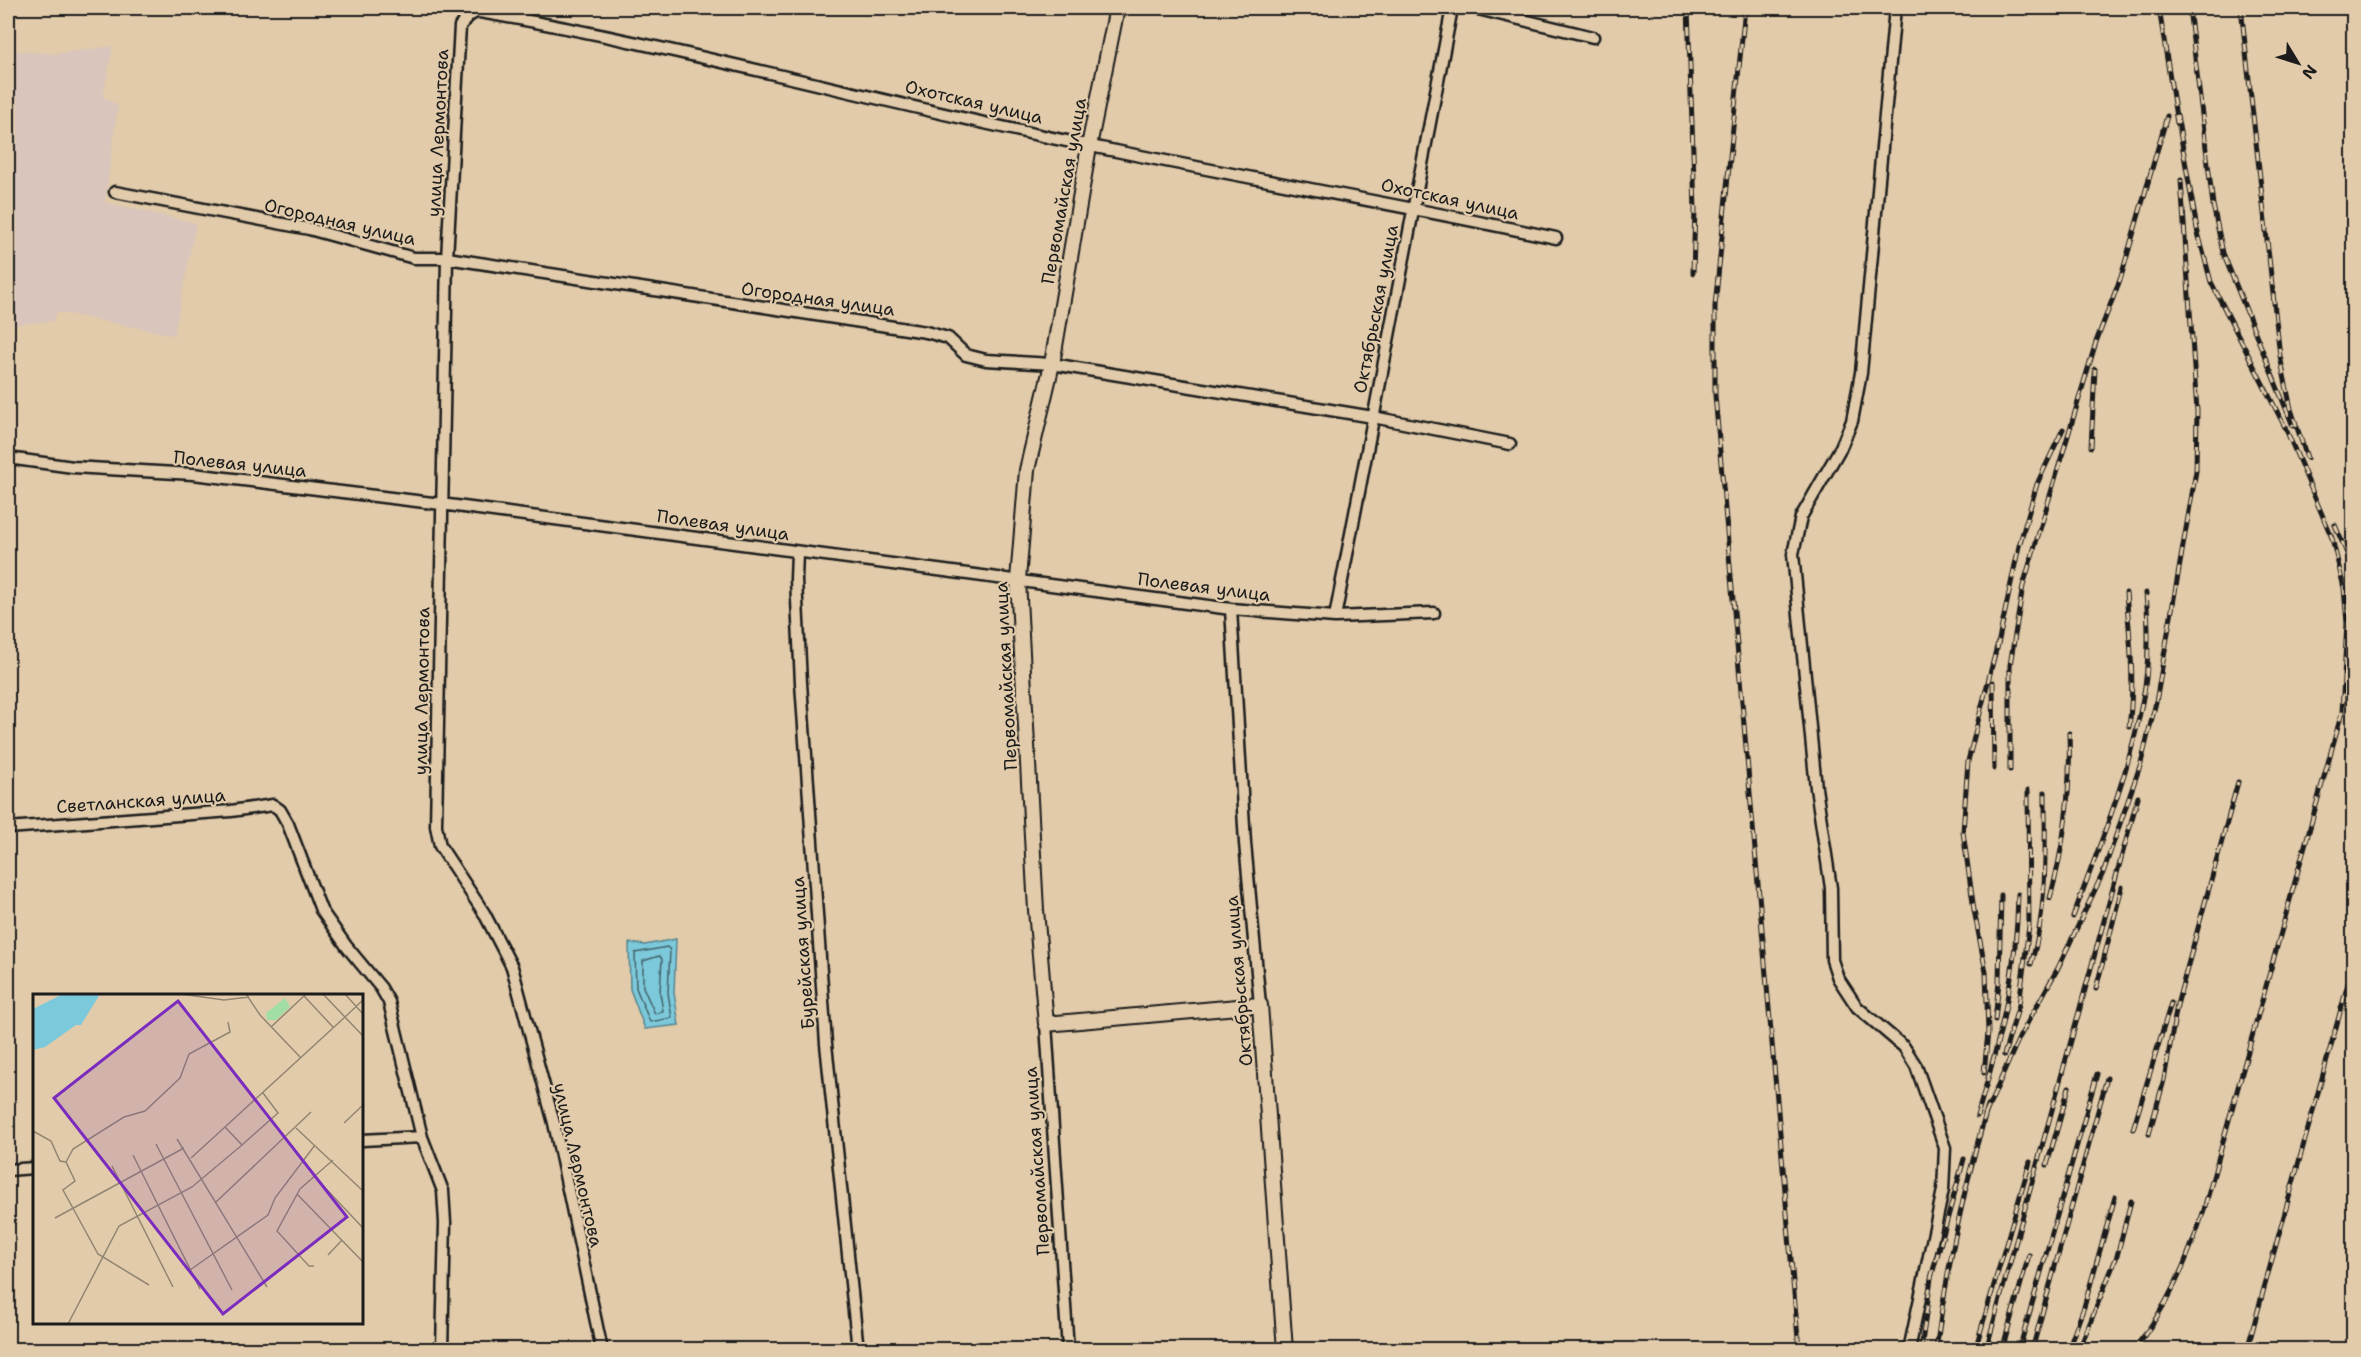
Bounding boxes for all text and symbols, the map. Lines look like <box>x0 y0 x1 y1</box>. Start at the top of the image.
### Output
north arrow <box>2268 33 2328 93</box>
street label: улица Лермонтова <box>422 48 454 218</box>
text: N <box>2297 60 2322 83</box>
street label: Охотская улица <box>903 74 1045 130</box>
street label: Первомайская улица <box>1036 96 1092 286</box>
street label: Охотская улица <box>1379 173 1521 225</box>
street label: Огородная улица <box>262 193 418 251</box>
street label: Октябрьская улица <box>1348 223 1404 395</box>
street label: Огородная улица <box>740 276 896 322</box>
street label: Полевая улица <box>172 445 308 483</box>
street label: Полевая улица <box>655 504 791 546</box>
street label: Полевая улица <box>1136 567 1272 607</box>
street label: Первомайская улица <box>989 581 1023 771</box>
street label: улица Лермонтова <box>409 607 435 775</box>
street label: Светланская улица <box>56 783 226 819</box>
street label: Бурейская улица <box>786 876 820 1030</box>
street label: Октябрьская улица <box>1220 895 1258 1067</box>
inset map <box>33 994 363 1324</box>
street label: Первомайская улица <box>1018 1066 1056 1256</box>
street label: улица Лермонтова <box>547 1080 609 1250</box>

